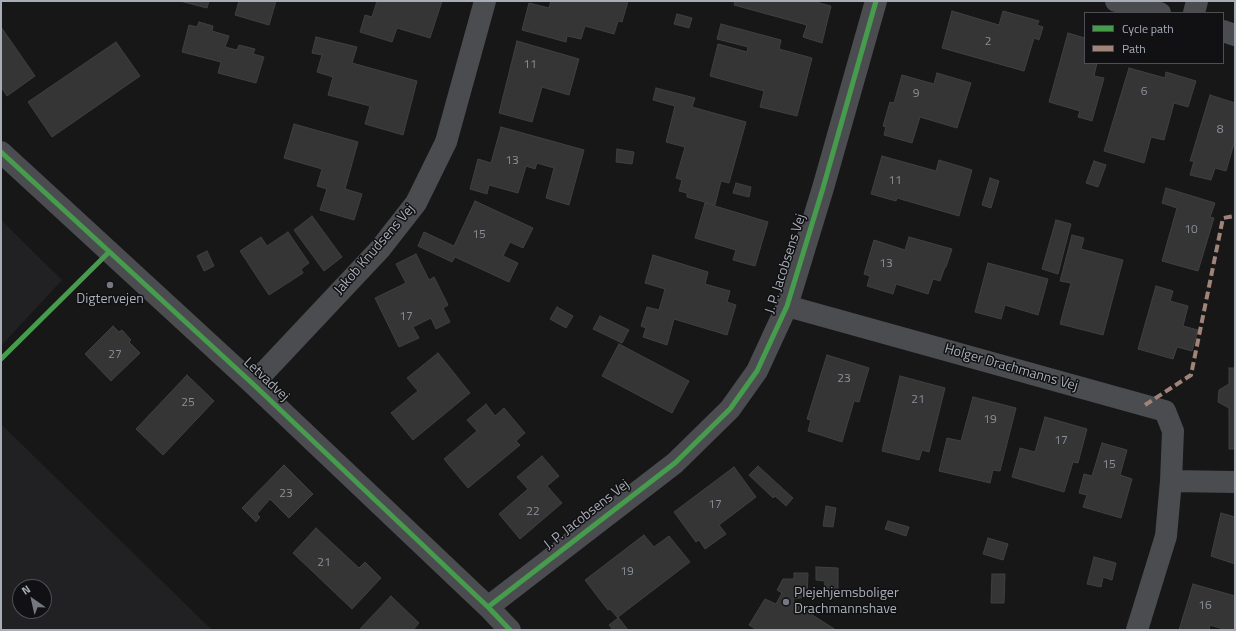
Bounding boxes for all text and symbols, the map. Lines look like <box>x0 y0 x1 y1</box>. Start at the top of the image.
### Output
legend <box>1084 12 1224 64</box>
text: Cycle path <box>1122 19 1174 38</box>
house number: 2 <box>985 35 991 49</box>
text: Path <box>1122 39 1146 58</box>
house number: 11 <box>523 58 537 72</box>
house number: 6 <box>1141 85 1147 99</box>
house number: 9 <box>913 87 919 101</box>
house number: 8 <box>1217 123 1223 137</box>
house number: 13 <box>505 154 519 168</box>
house number: 11 <box>888 174 902 188</box>
street label: Jakob Knudsens Vej <box>331 201 419 299</box>
street label: J. P. Jacobsens Vej <box>762 212 810 316</box>
house number: 10 <box>1184 223 1198 237</box>
house number: 15 <box>472 228 486 242</box>
house number: 13 <box>879 257 893 271</box>
marker: Digtervejen <box>105 280 115 290</box>
place label: Digtervejen <box>76 292 144 308</box>
house number: 17 <box>399 310 413 324</box>
street label: Holger Drachmanns Vej <box>942 341 1080 395</box>
house number: 27 <box>108 348 122 362</box>
street label: Letvadvej <box>240 355 292 405</box>
house number: 23 <box>837 372 851 386</box>
house number: 21 <box>911 393 925 407</box>
house number: 25 <box>181 396 195 410</box>
house number: 19 <box>983 413 997 427</box>
house number: 17 <box>1054 434 1068 448</box>
house number: 15 <box>1102 458 1116 472</box>
street label: J. P. Jacobsens Vej <box>541 476 633 554</box>
house number: 23 <box>279 487 293 501</box>
house number: 17 <box>708 498 722 512</box>
house number: 22 <box>526 505 540 519</box>
house number: 21 <box>317 556 331 570</box>
house number: 19 <box>620 565 634 579</box>
north arrow <box>12 579 52 619</box>
text: N <box>18 581 33 599</box>
place label: Plejehjemsboliger Drachmannshave <box>794 586 899 618</box>
marker: Plejehjemsboliger Drachmannshave <box>781 597 791 607</box>
house number: 16 <box>1198 599 1212 613</box>

